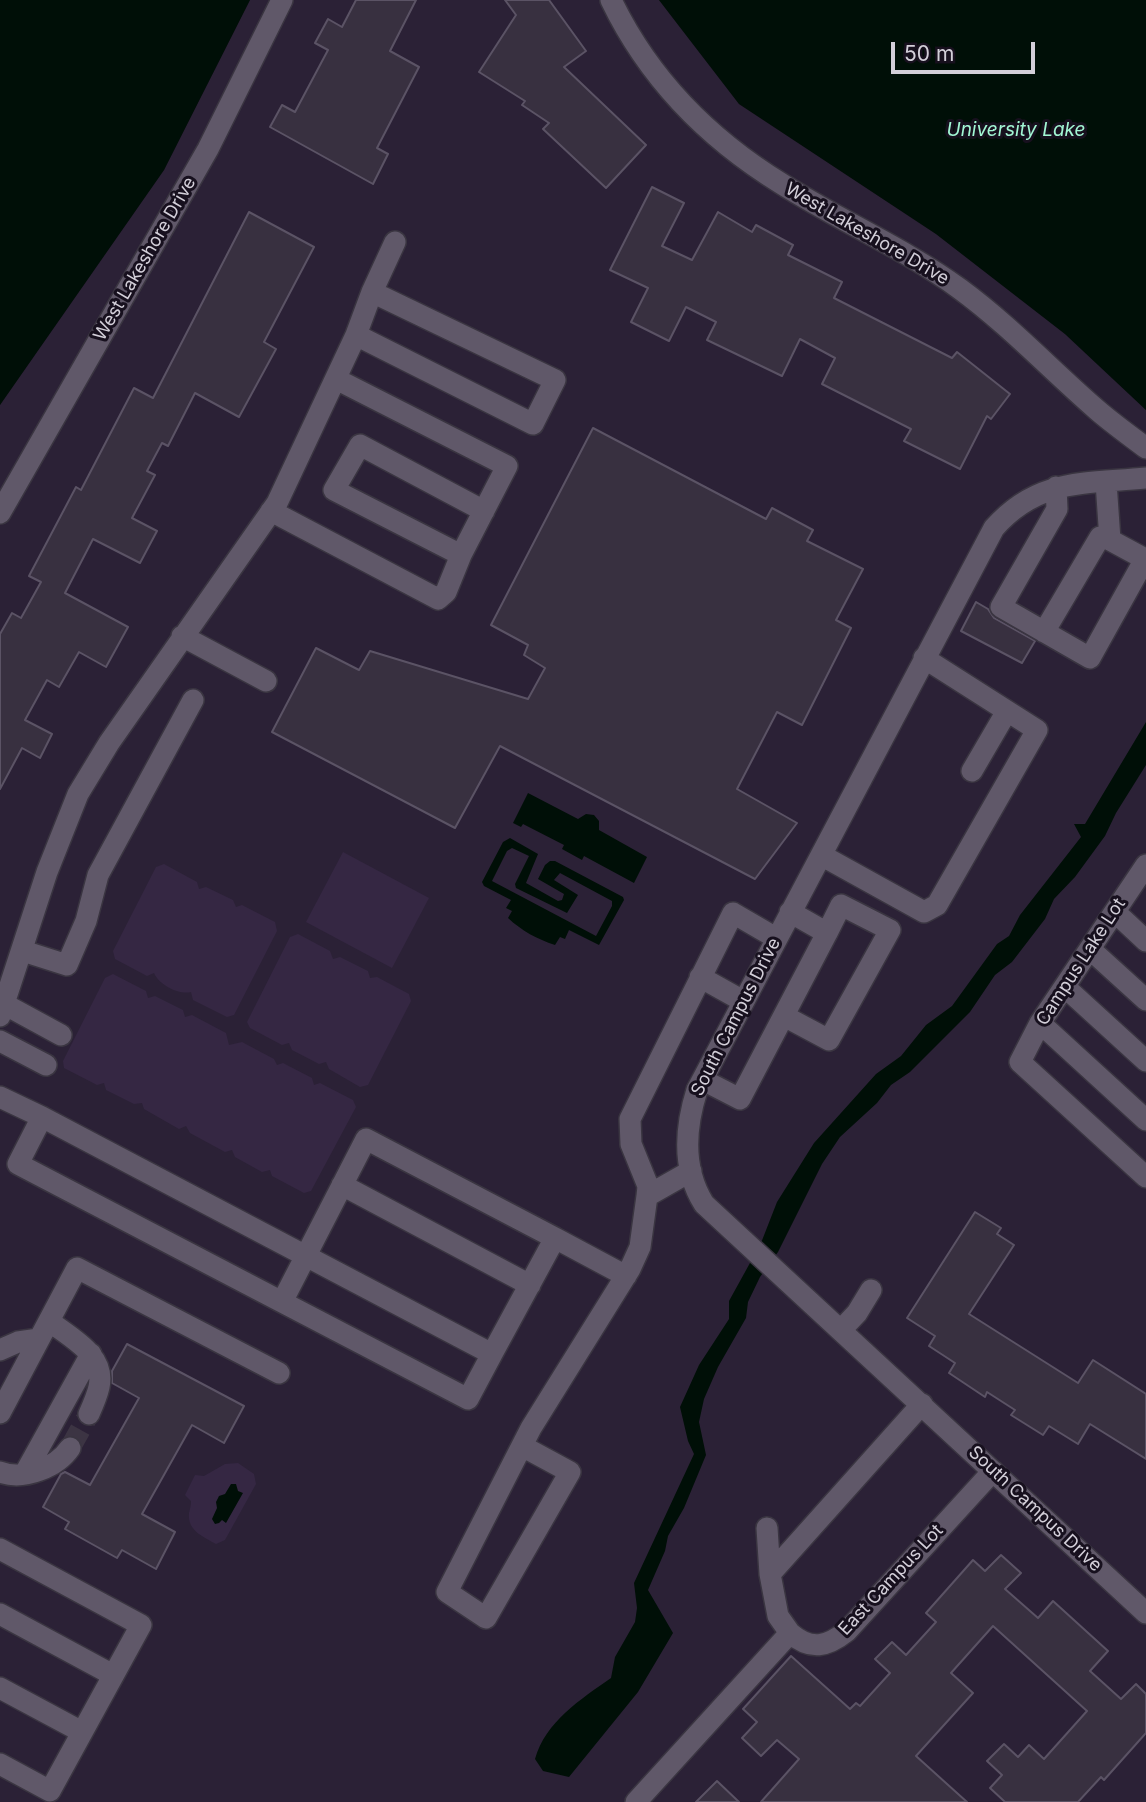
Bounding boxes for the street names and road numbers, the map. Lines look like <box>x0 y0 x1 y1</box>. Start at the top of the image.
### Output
street label: West Lakeshore Drive <box>89 173 201 345</box>
street label: West Lakeshore Drive <box>781 178 953 290</box>
street label: Campus Lake Lot <box>1032 894 1130 1030</box>
street label: South Campus Drive <box>687 934 785 1100</box>
street label: South Campus Drive <box>964 1442 1106 1576</box>
street label: East Campus Lot <box>834 1520 948 1640</box>

